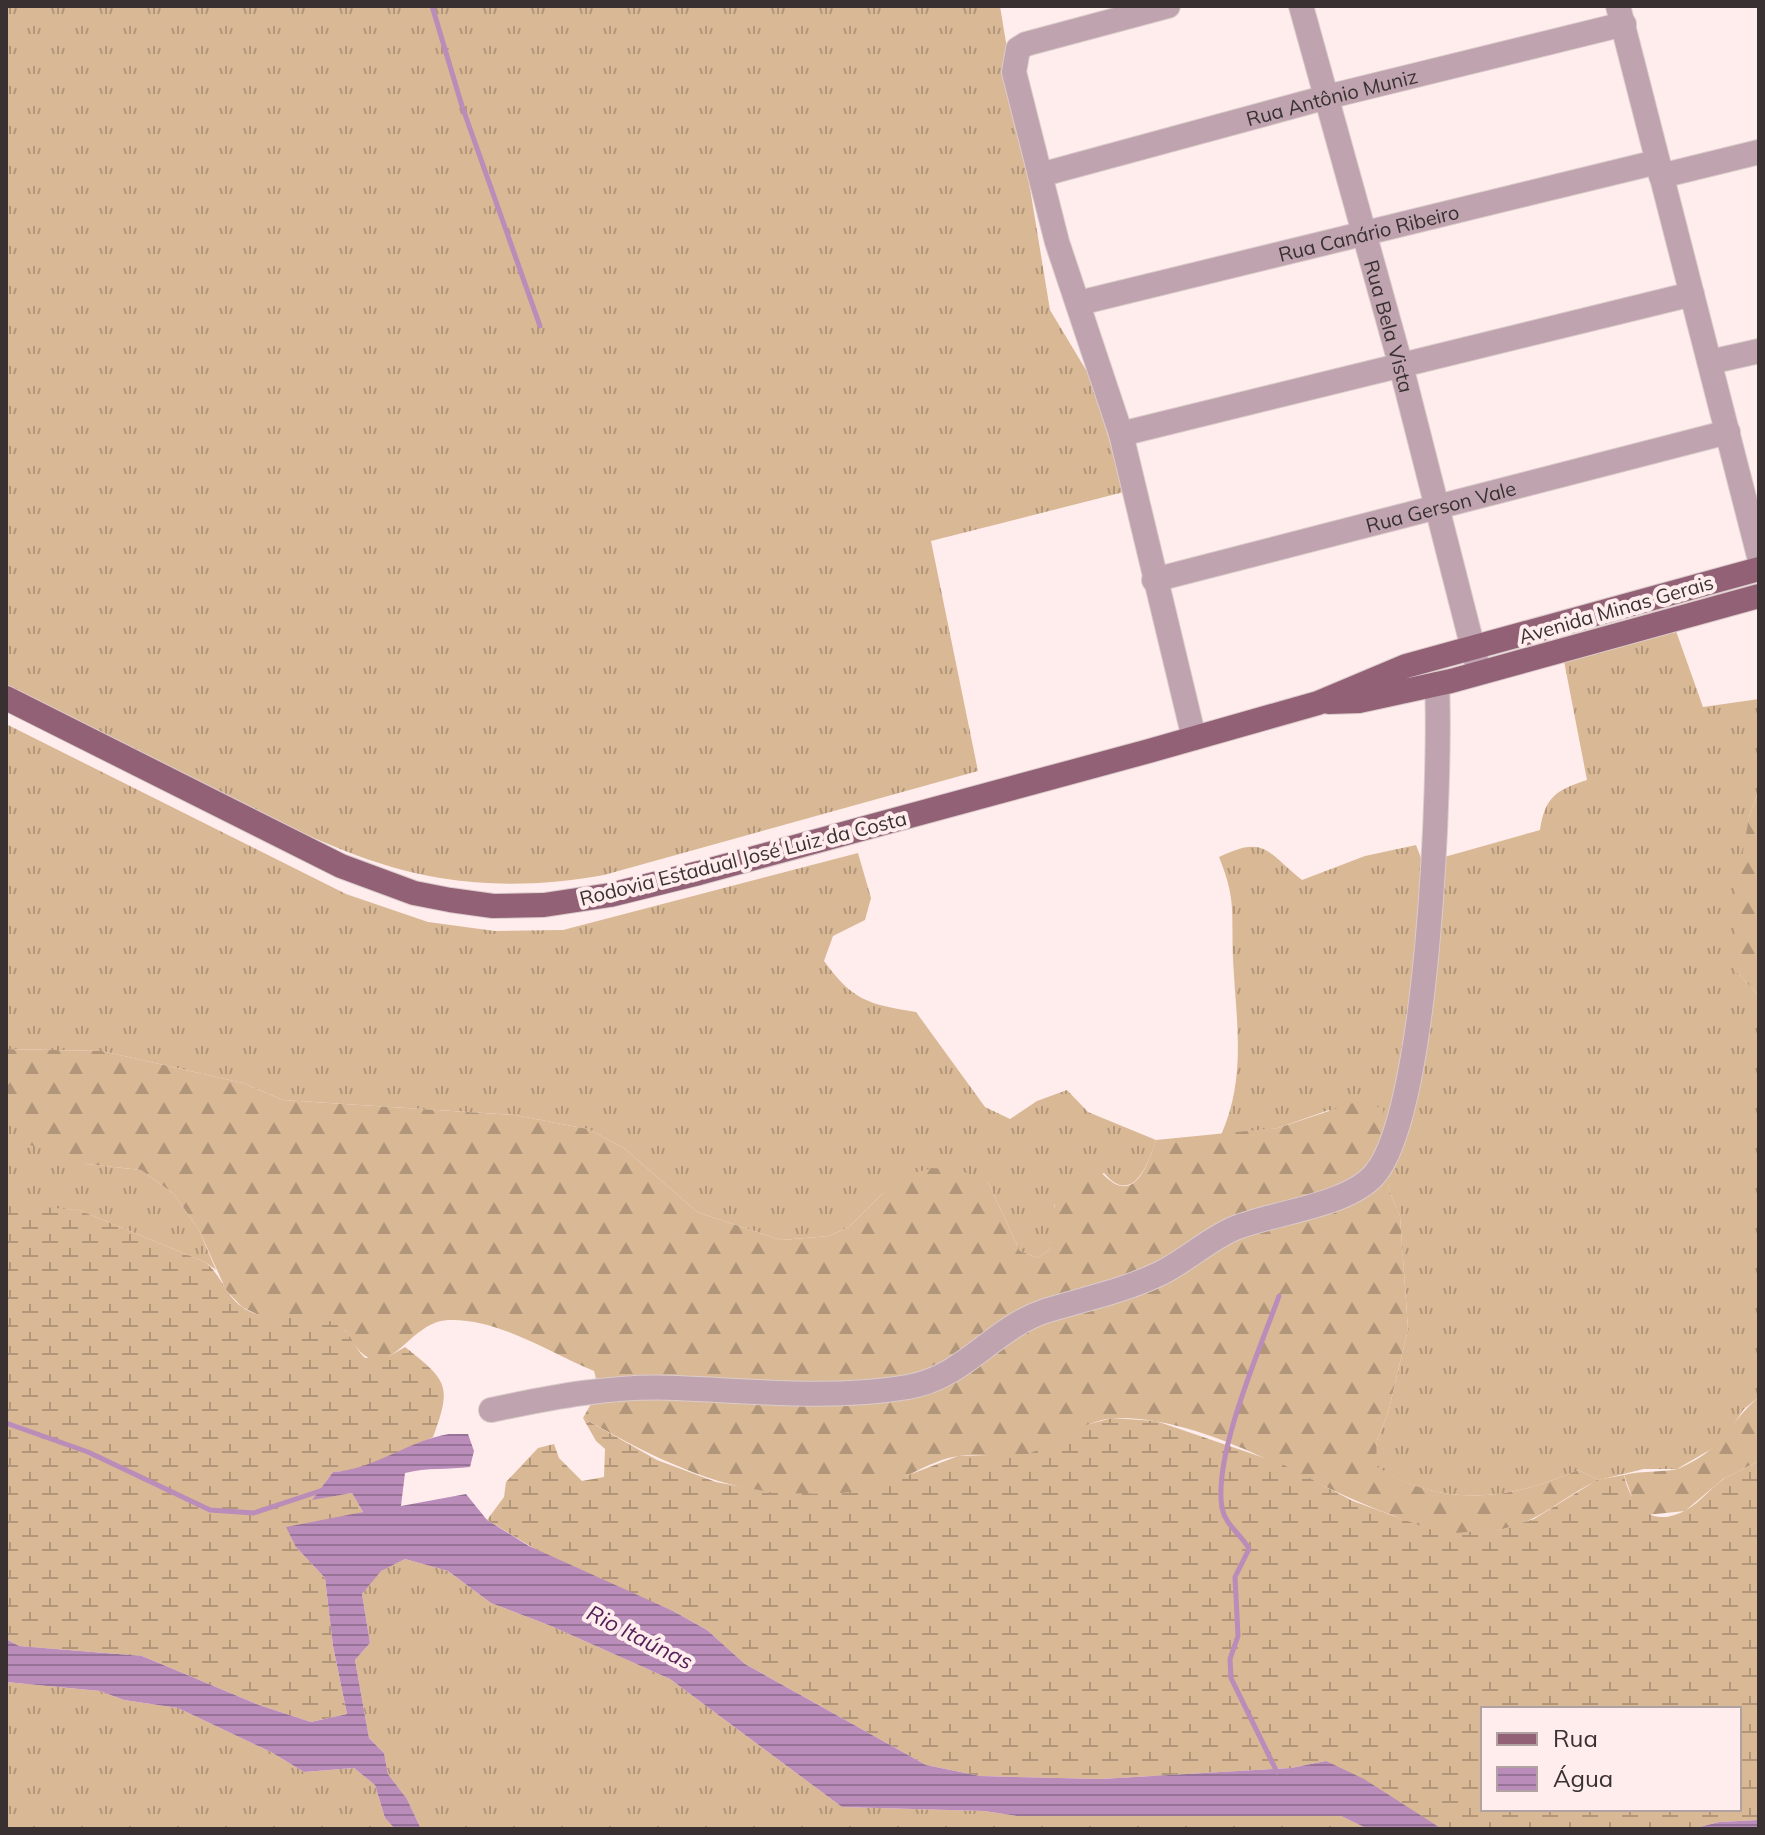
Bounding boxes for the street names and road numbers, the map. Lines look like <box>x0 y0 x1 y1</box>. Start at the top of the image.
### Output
street label: Rua Antônio Muniz <box>1243 63 1420 131</box>
street label: Rua Canário Ribeiro <box>1276 198 1461 266</box>
street label: Rua Bela Vista <box>1360 257 1420 395</box>
street label: Rua Gerson Vale <box>1363 475 1518 537</box>
street label: Avenida Minas Gerais <box>1516 569 1716 649</box>
street label: Rodovia Estadual José Luiz da Costa <box>577 805 909 911</box>

